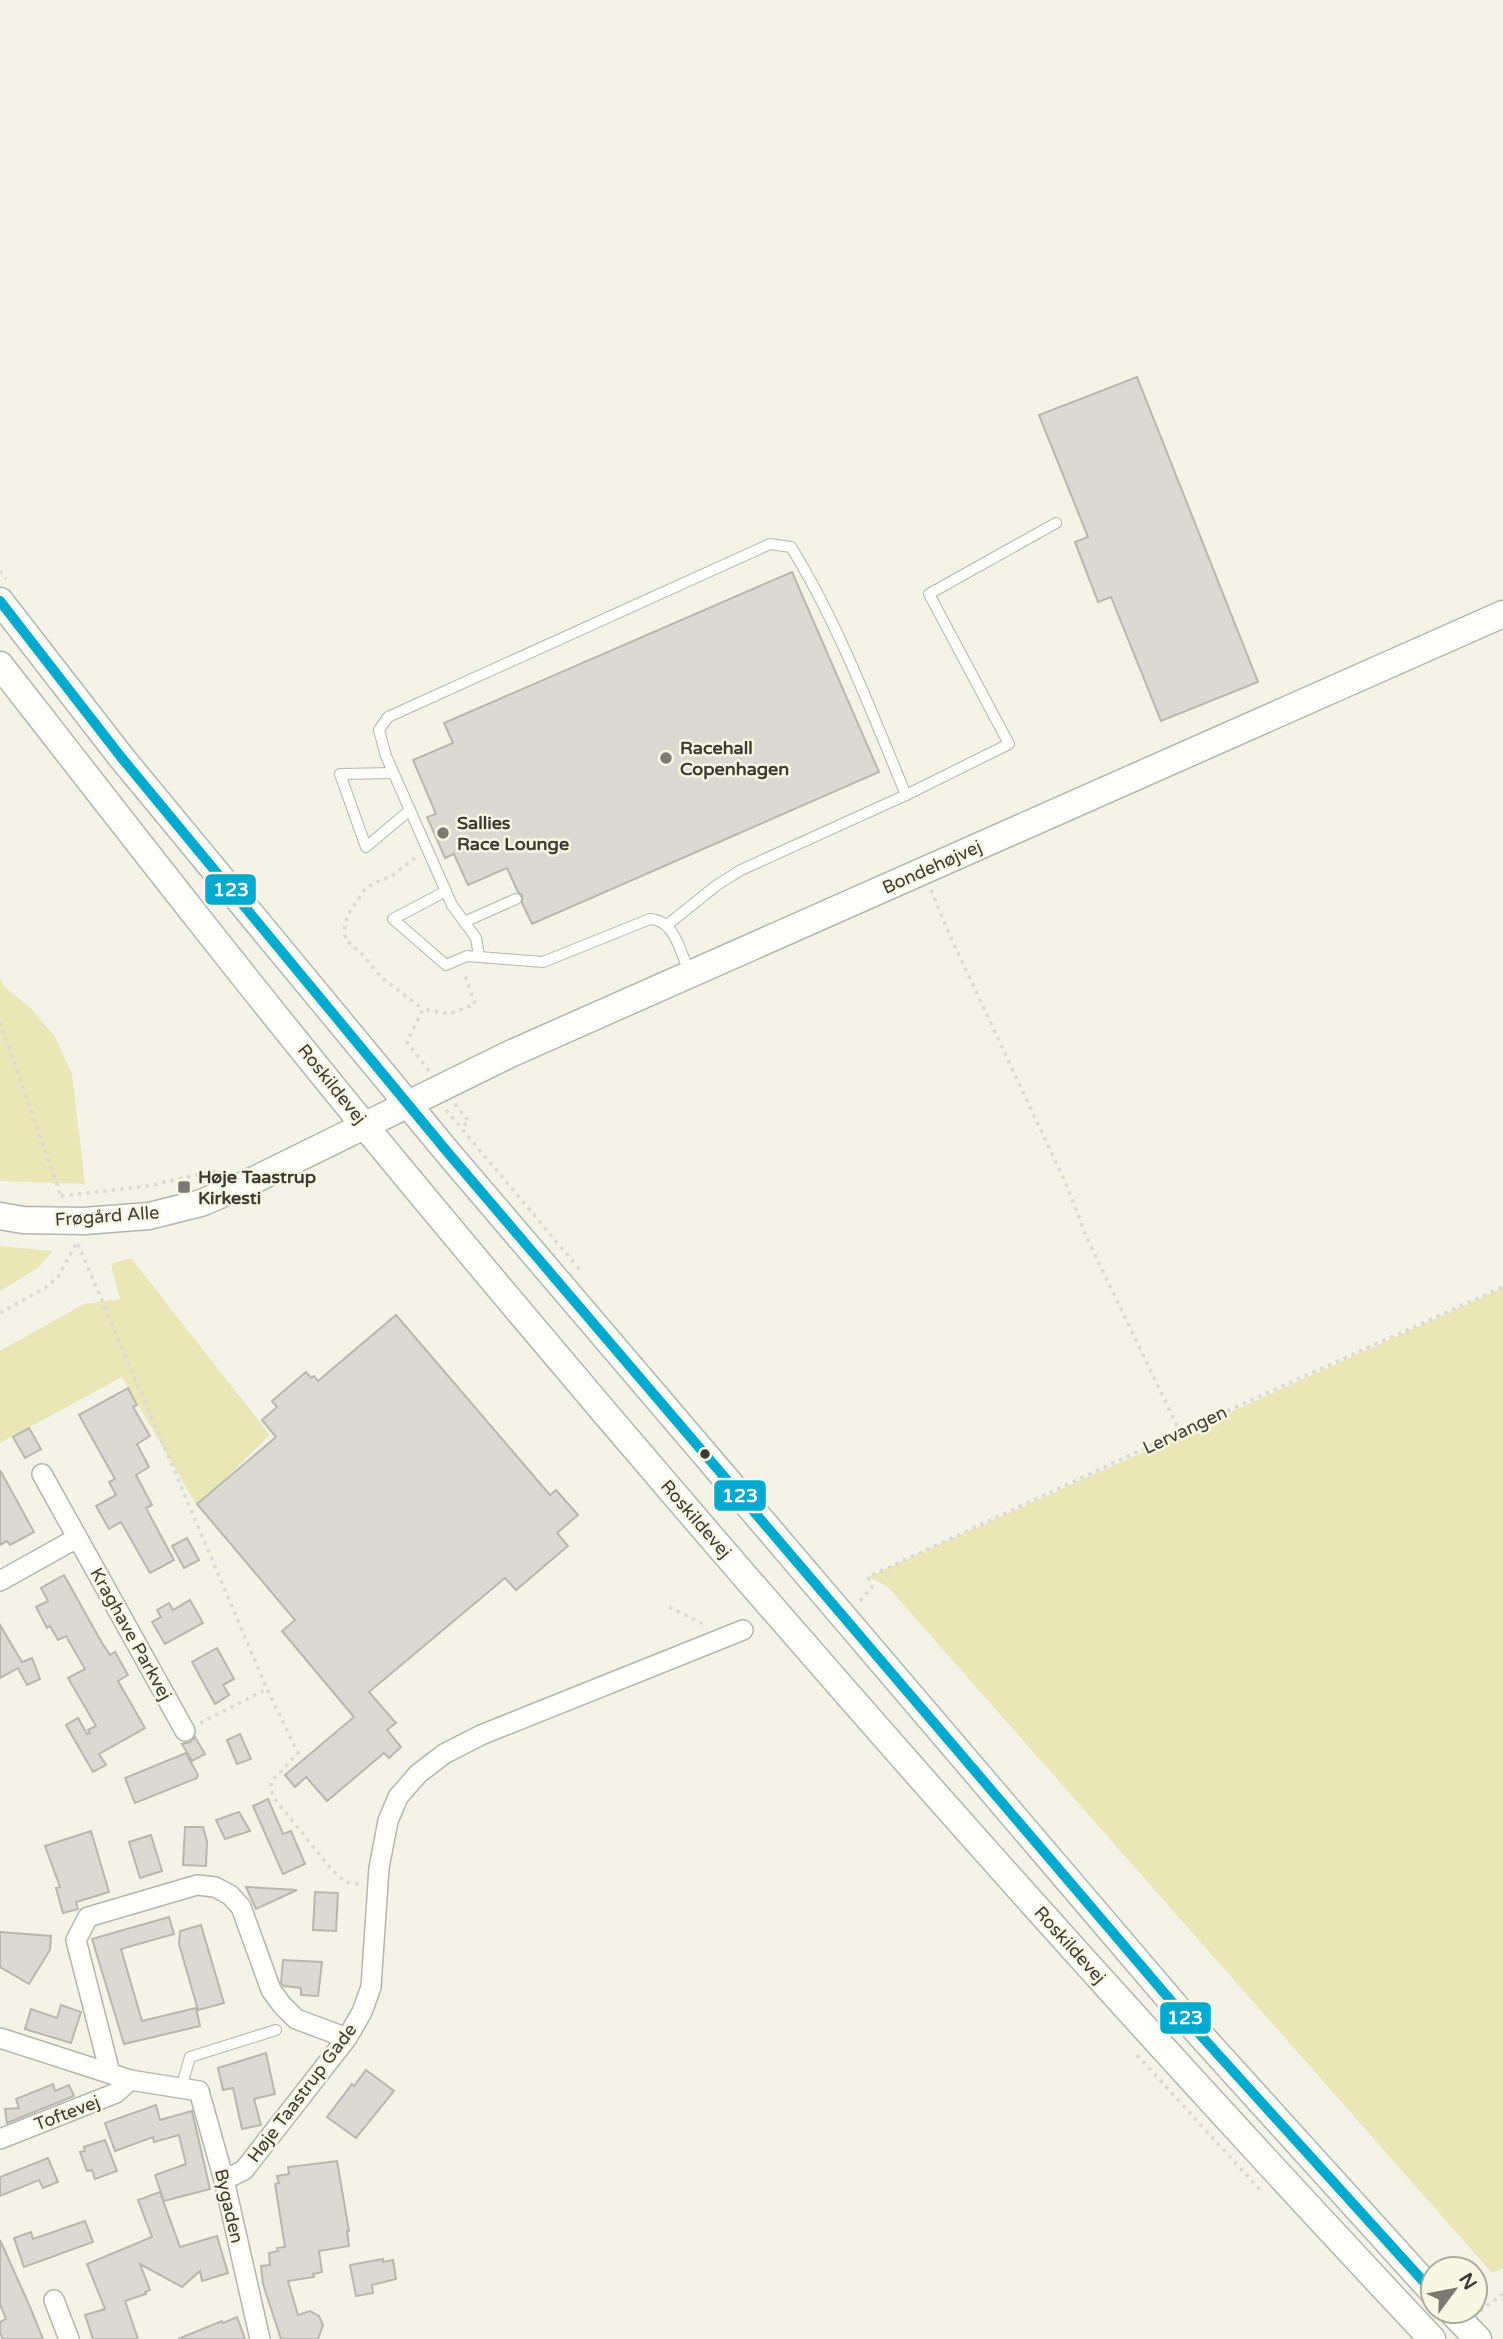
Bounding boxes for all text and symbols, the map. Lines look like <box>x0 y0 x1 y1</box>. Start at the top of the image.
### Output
place label: Racehall Copenhagen <box>680 737 789 780</box>
marker: Racehall Copenhagen <box>658 750 674 766</box>
place label: Sallies Race Lounge <box>457 812 569 855</box>
marker: Sallies Race Lounge <box>435 825 451 841</box>
street label: Bondehøjvej <box>879 835 985 899</box>
line badge: 123 <box>204 873 257 906</box>
text: 123 <box>213 879 249 901</box>
street label: Roskildevej <box>293 1039 371 1129</box>
place label: Høje Taastrup Kirkesti <box>198 1166 316 1209</box>
marker: Høje Taastrup Kirkesti <box>176 1179 192 1195</box>
street label: Frøgård Alle <box>54 1201 160 1231</box>
street label: Lervangen <box>1139 1401 1231 1459</box>
unlabelled marker <box>698 1447 712 1461</box>
street label: Roskildevej <box>656 1475 736 1563</box>
line badge: 123 <box>713 1479 767 1512</box>
text: 123 <box>722 1485 758 1507</box>
street label: Kraghave Parkvej <box>85 1564 177 1704</box>
street label: Roskildevej <box>1029 1902 1111 1988</box>
line badge: 123 <box>1159 2001 1212 2035</box>
text: 123 <box>1167 2007 1203 2029</box>
street label: Høje Taastrup Gade <box>243 2019 361 2167</box>
street label: Toftevej <box>31 2090 103 2136</box>
street label: Bygaden <box>210 2167 248 2245</box>
north arrow <box>1419 2255 1489 2325</box>
text: N <box>1454 2269 1481 2294</box>

